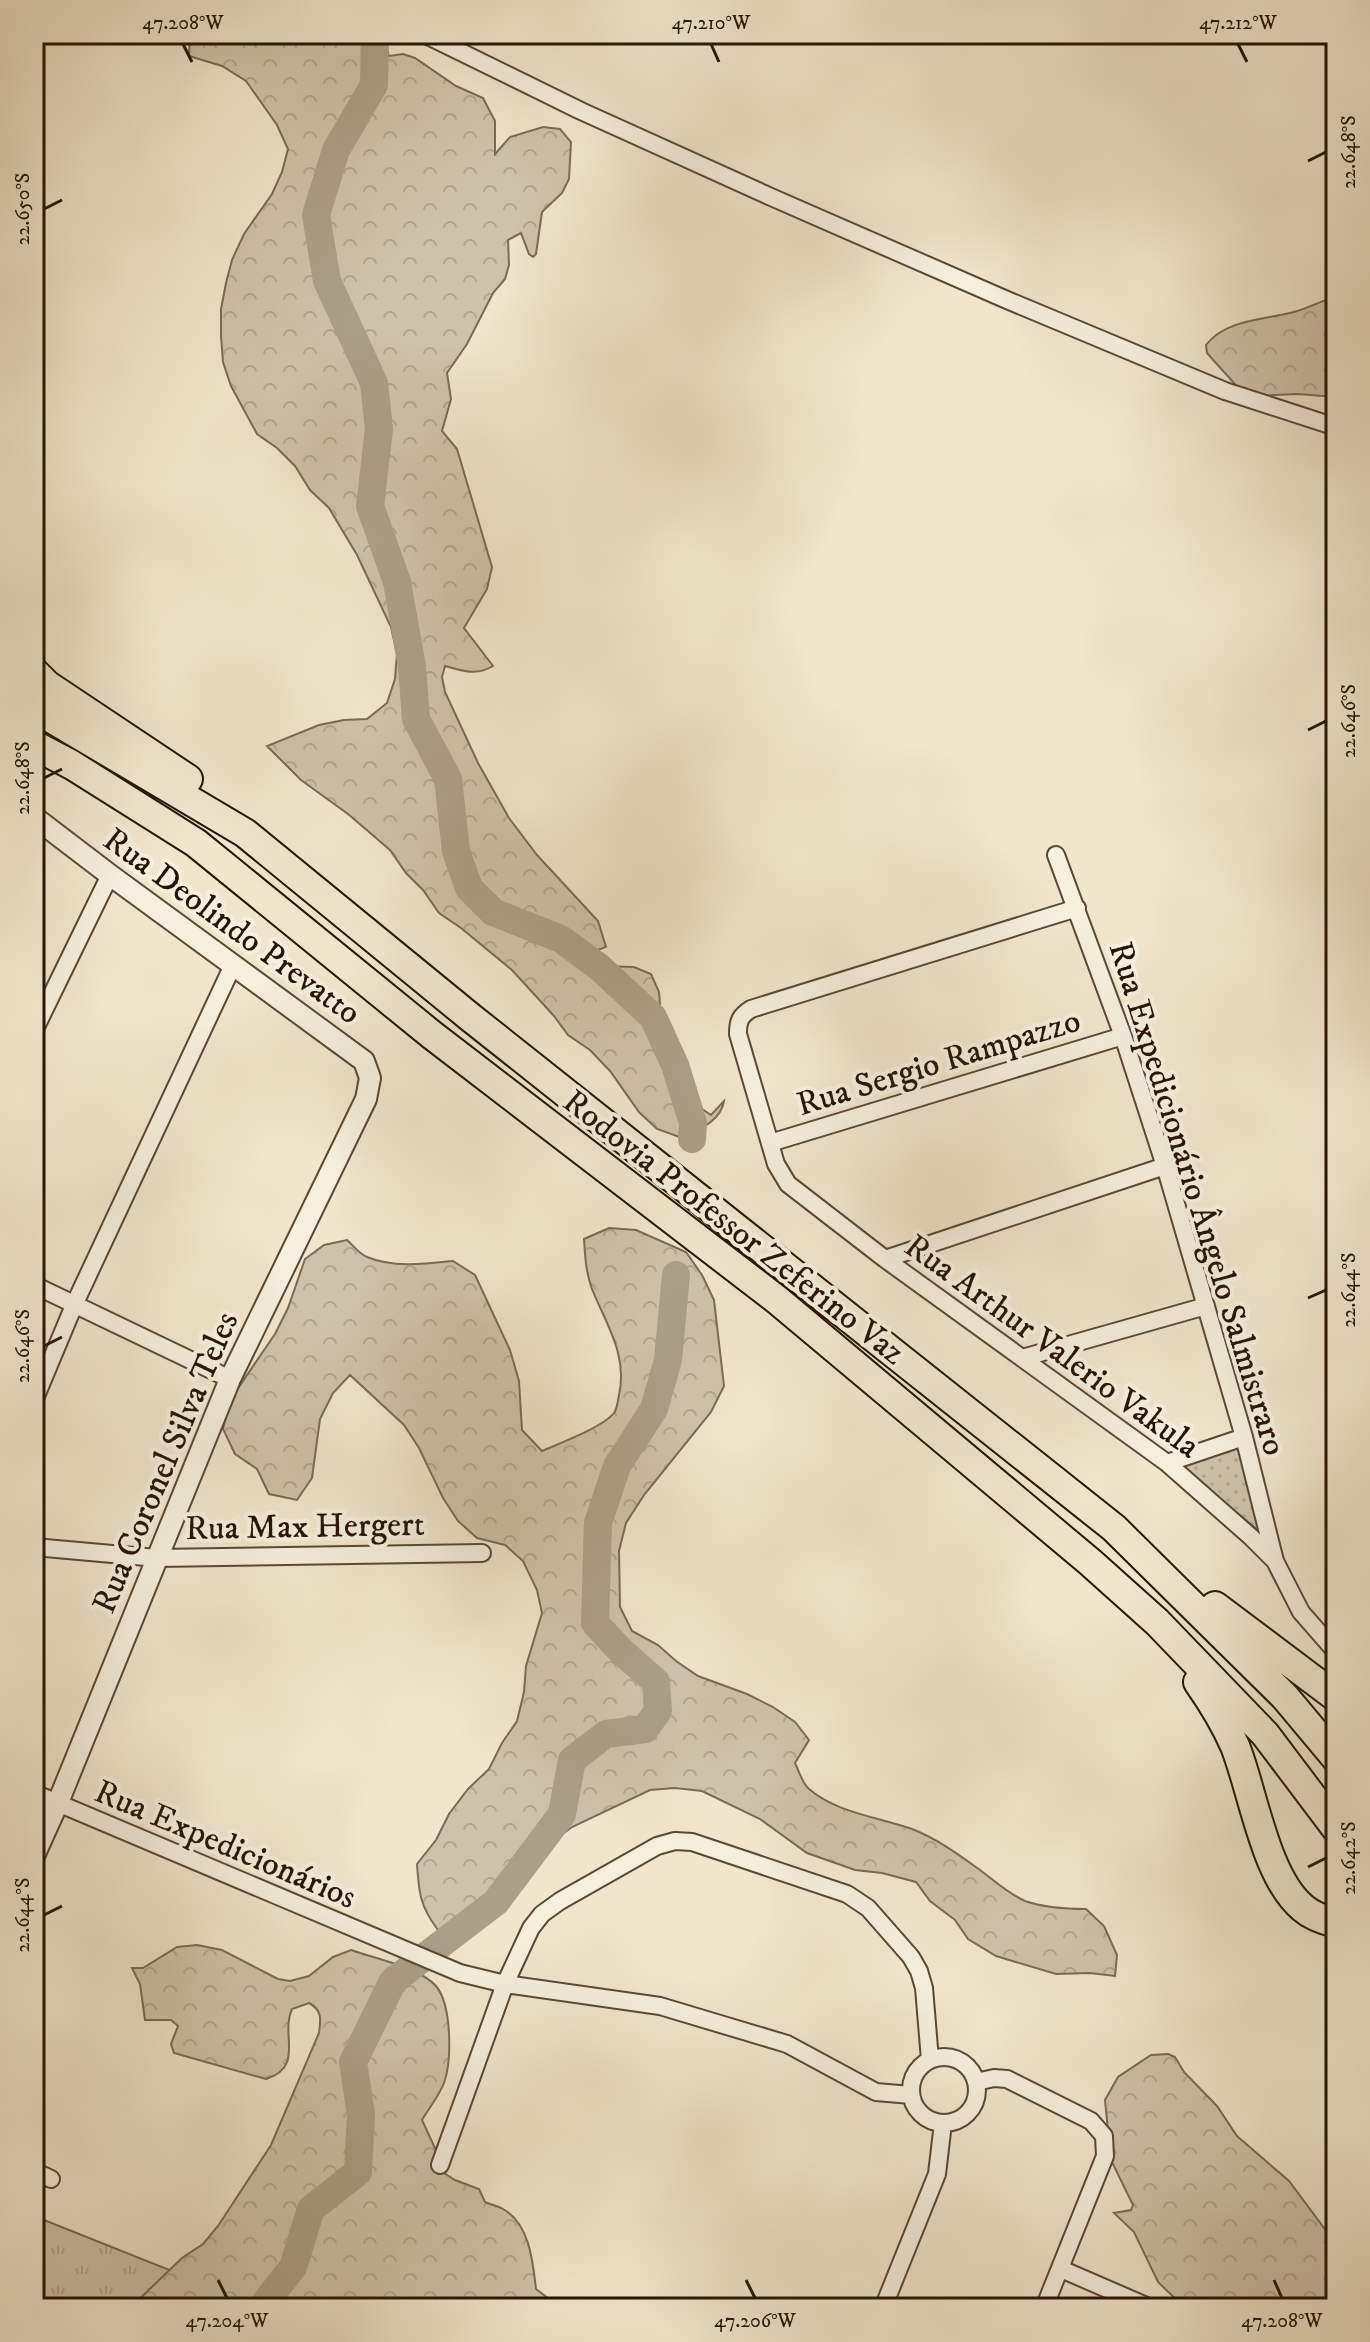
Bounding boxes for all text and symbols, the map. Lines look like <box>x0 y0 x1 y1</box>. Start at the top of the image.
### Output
text: 47.208°W <box>142 11 224 36</box>
text: 47.210°W <box>672 11 751 36</box>
text: 47.212°W <box>1199 11 1278 36</box>
text: 22.648°S <box>1337 115 1362 189</box>
text: 22.650°S <box>11 173 36 245</box>
text: 22.646°S <box>1337 684 1362 758</box>
text: 22.648°S <box>11 741 36 815</box>
street label: Rua Deolindo Prevatto <box>95 819 369 1034</box>
street label: Rua Expedicionário Ângelo Salmistraro <box>1099 937 1295 1461</box>
street label: Rua Sergio Rampazzo <box>792 1000 1086 1126</box>
street label: Rodovia Professor Zeferino Vaz <box>554 1081 914 1374</box>
street label: Rua Arthur Valerio Vakula <box>896 1225 1208 1468</box>
text: 22.644°S <box>1337 1252 1362 1328</box>
street label: Rua Coronel Silva Teles <box>83 1306 248 1620</box>
text: 22.646°S <box>11 1309 36 1383</box>
street label: Rua Max Hergert <box>185 1504 425 1550</box>
street label: Rua Expedicionários <box>88 1771 362 1919</box>
text: 22.642°S <box>1337 1821 1362 1895</box>
text: 22.644°S <box>11 1877 36 1953</box>
text: 47.204°W <box>186 2309 269 2334</box>
text: 47.206°W <box>714 2309 797 2334</box>
text: 47.208°W <box>1241 2309 1323 2334</box>

